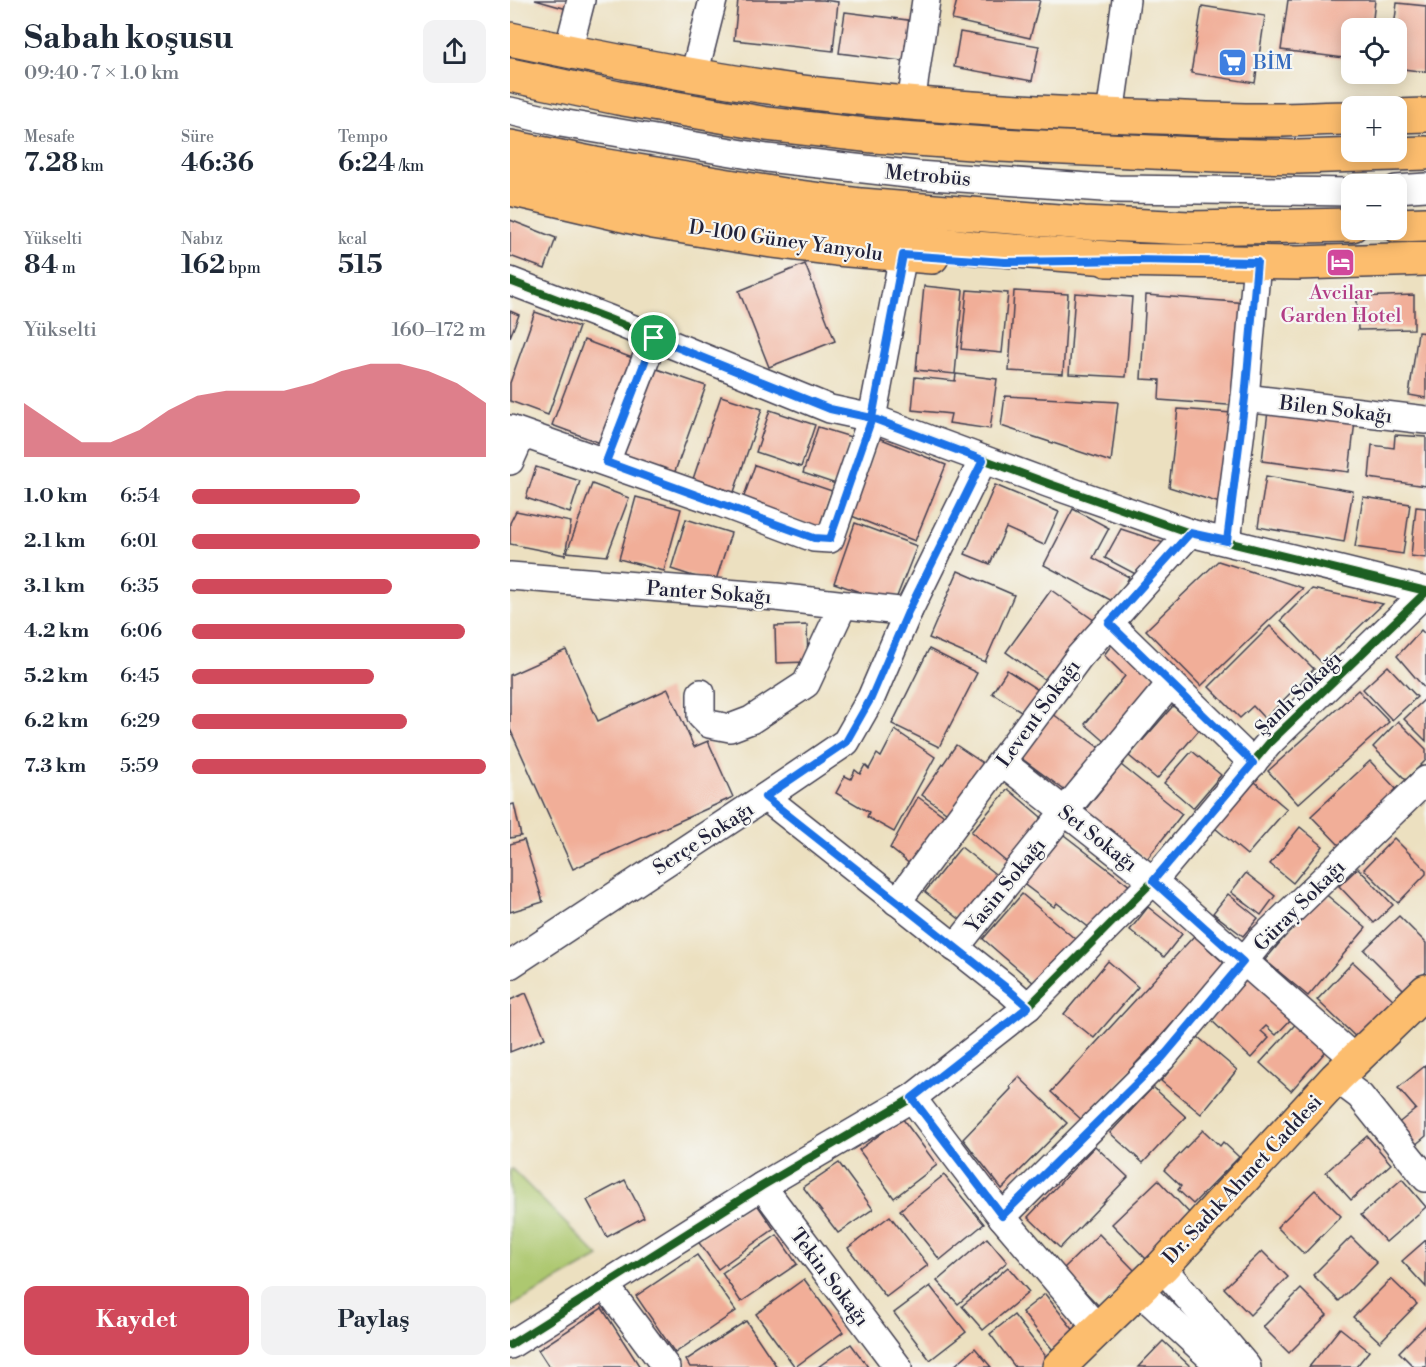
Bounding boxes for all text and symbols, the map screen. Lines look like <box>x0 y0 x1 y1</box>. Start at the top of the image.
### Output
text: Sabah koşusu <box>24 18 233 59</box>
map controls <box>1341 18 1407 240</box>
button: locate <box>1341 18 1407 84</box>
button: share <box>423 20 486 83</box>
supermarket icon: BİM <box>1216 46 1248 78</box>
place label: BİM <box>1252 50 1293 76</box>
text: 09:40 · 7 × 1.0 km <box>24 61 179 86</box>
button: + <box>1341 96 1407 162</box>
text: Mesafe <box>24 127 75 147</box>
text: Süre <box>181 127 214 147</box>
text: Tempo <box>338 127 388 147</box>
text: 7.28 <box>24 147 78 179</box>
text: 46:36 <box>181 147 254 179</box>
text: 6:24 <box>338 147 395 179</box>
text: km <box>78 156 104 176</box>
text: /km <box>395 156 424 176</box>
street label: Metrobüs <box>884 160 972 193</box>
button: − <box>1341 174 1407 240</box>
street label: D-100 Güney Yanyolu <box>687 215 885 268</box>
text: Yükselti <box>24 229 82 249</box>
text: Nabız <box>181 229 223 249</box>
text: kcal <box>338 229 367 249</box>
hotel icon: Avcilar Garden Hotel <box>1325 246 1357 278</box>
text: 84 <box>24 249 58 281</box>
text: 162 <box>181 249 225 281</box>
text: 515 <box>338 249 383 281</box>
text: m <box>58 258 76 278</box>
text: bpm <box>225 258 261 278</box>
place label: Avcilar Garden Hotel <box>1281 281 1402 329</box>
pin <box>628 312 679 363</box>
text: Yükselti <box>24 318 97 343</box>
text: 160–172 m <box>392 318 486 343</box>
icon: arrive <box>637 321 670 354</box>
street label: Bilen Sokağı <box>1277 391 1394 430</box>
text: 1.0 km <box>24 484 88 509</box>
text: 6:54 <box>120 484 160 509</box>
text: 2.1 km <box>24 529 86 554</box>
text: 6:01 <box>120 529 158 554</box>
text: 3.1 km <box>24 574 85 599</box>
text: 6:35 <box>120 574 159 599</box>
street label: Panter Sokağı <box>646 577 773 610</box>
text: 4.2 km <box>24 619 89 644</box>
text: 6:06 <box>120 619 162 644</box>
street label: Şanlı Sokağı <box>1250 646 1348 742</box>
street label: Levent Sokağı <box>992 655 1087 773</box>
text: 5.2 km <box>24 664 88 689</box>
text: 6:45 <box>120 664 160 689</box>
text: 6.2 km <box>24 709 88 734</box>
text: 6:29 <box>120 709 160 734</box>
text: 7.3 km <box>24 754 86 779</box>
text: 5:59 <box>120 754 159 779</box>
street label: Serçe Sokağı <box>649 797 759 881</box>
street label: Set Sokağı <box>1052 800 1142 878</box>
street label: Yasin Sokağı <box>960 833 1052 939</box>
street label: Güray Sokağı <box>1249 855 1351 957</box>
street label: Dr. Sadık Ahmet Caddesi <box>1158 1090 1328 1270</box>
street label: Tekin Sokağı <box>784 1224 874 1332</box>
button: Kaydet <box>24 1286 249 1355</box>
button: Paylaş <box>261 1286 486 1355</box>

